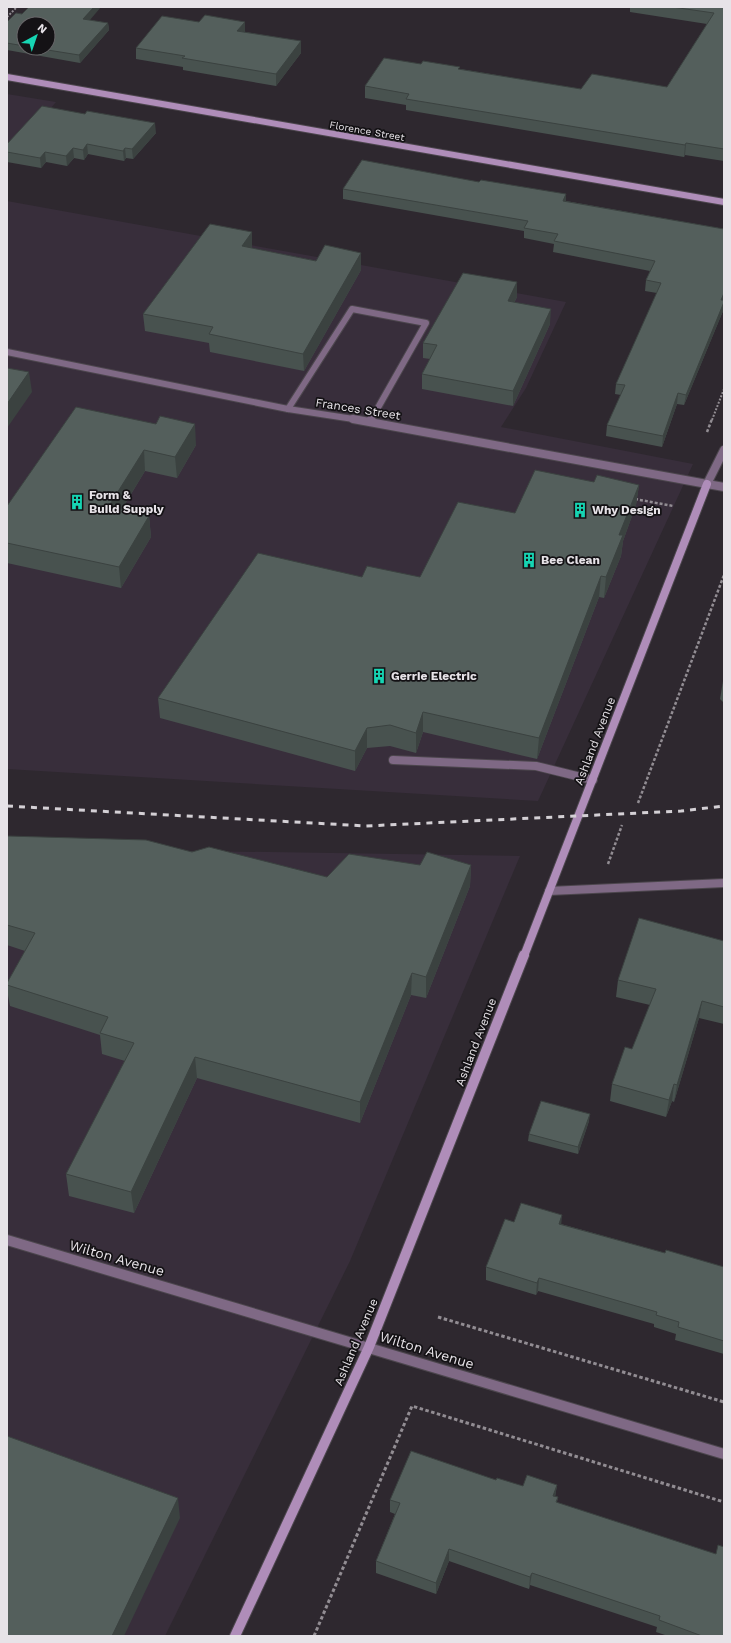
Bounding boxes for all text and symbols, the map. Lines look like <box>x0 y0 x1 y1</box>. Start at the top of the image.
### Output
north arrow <box>16 16 56 56</box>
text: N <box>35 21 49 36</box>
street label: Florence Street <box>329 119 406 143</box>
street label: Frances Street <box>314 395 402 423</box>
place label: Form & Build Supply <box>89 488 164 516</box>
building icon: Form & Build Supply <box>68 493 86 511</box>
building icon: Why Design <box>571 501 589 519</box>
place label: Why Design <box>592 503 661 517</box>
building icon: Bee Clean <box>520 551 538 569</box>
place label: Bee Clean <box>541 553 600 567</box>
building icon: Gerrie Electric <box>370 667 388 685</box>
place label: Gerrie Electric <box>391 669 477 683</box>
street label: Ashland Avenue <box>572 695 618 787</box>
street label: Ashland Avenue <box>453 996 499 1088</box>
street label: Wilton Avenue <box>68 1237 166 1279</box>
street label: Ashland Avenue <box>331 1296 381 1388</box>
street label: Wilton Avenue <box>378 1328 476 1372</box>

